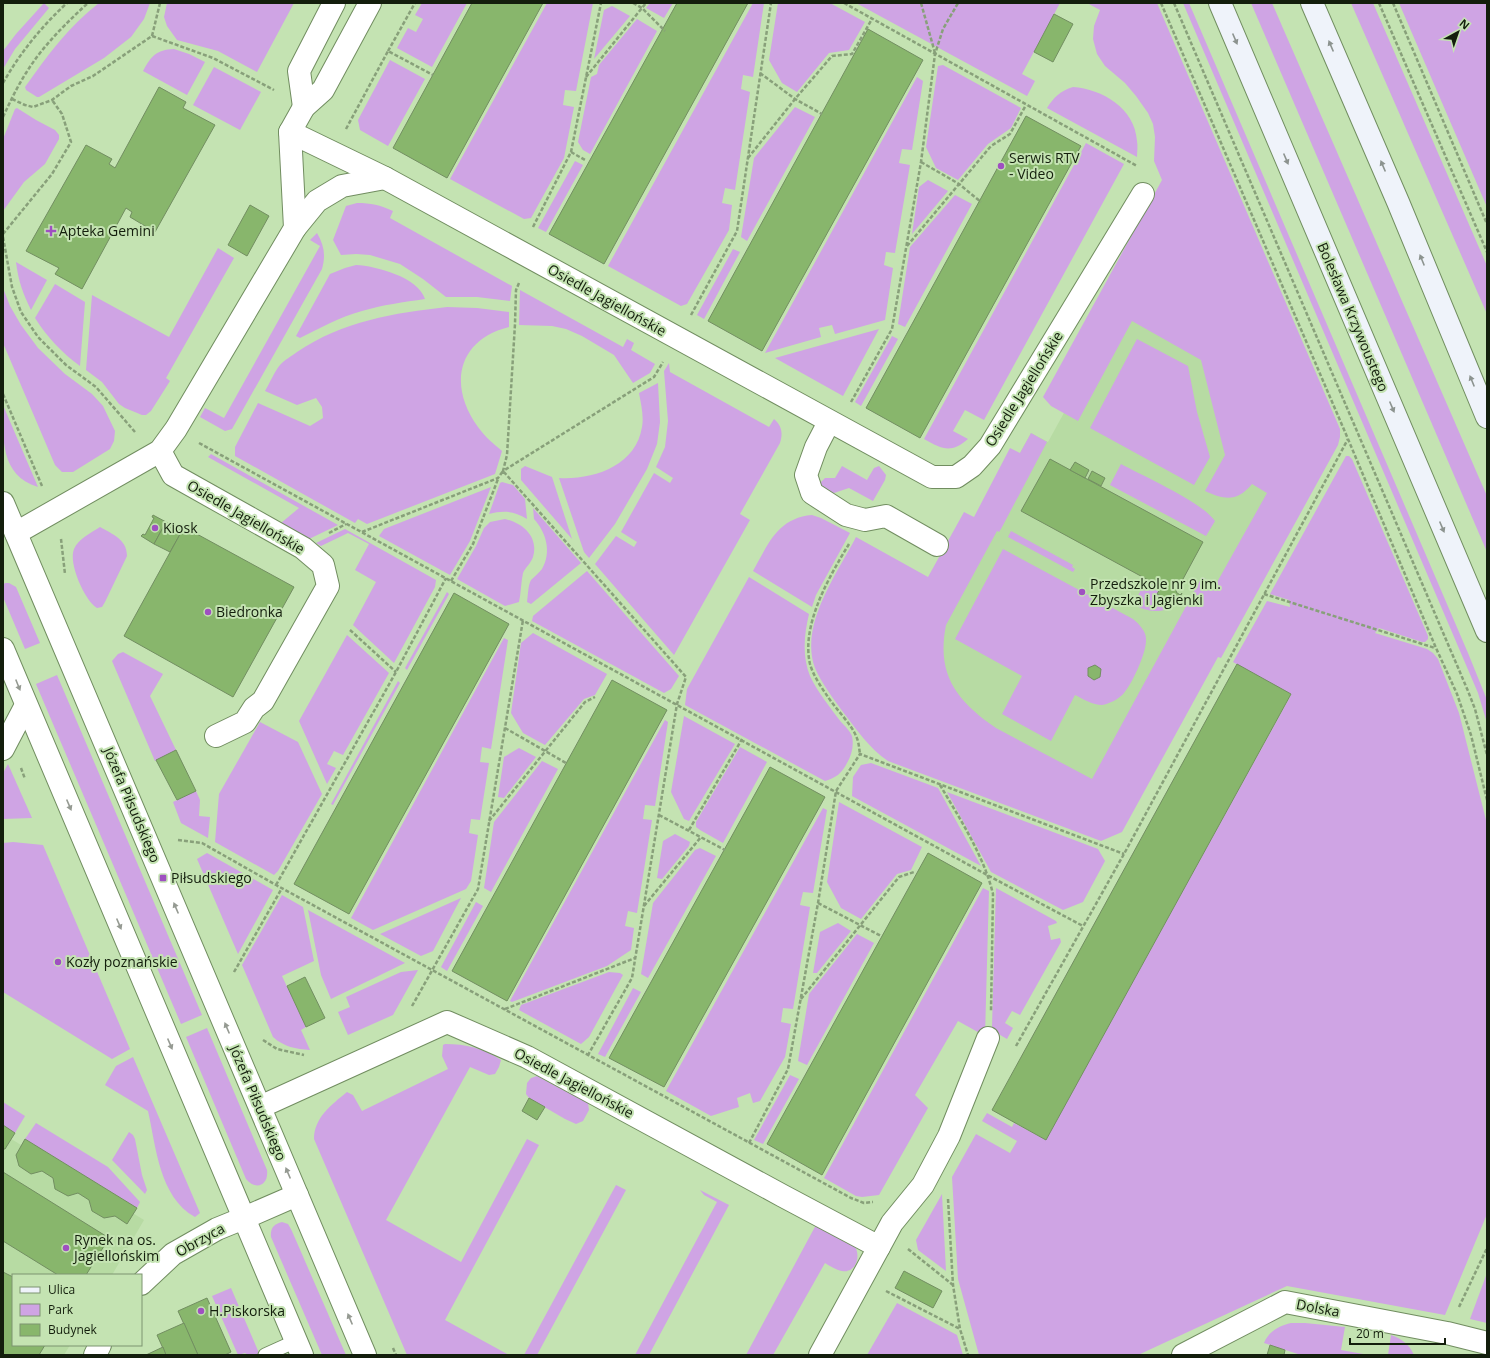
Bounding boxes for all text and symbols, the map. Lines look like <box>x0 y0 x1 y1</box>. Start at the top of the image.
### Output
north arrow <box>1438 12 1478 52</box>
text: N <box>1456 15 1473 33</box>
one-way arrow <box>1232 33 1238 44</box>
one-way arrow <box>1328 41 1334 52</box>
place label: Serwis RTV - Video <box>1009 148 1080 183</box>
one-way arrow <box>1283 153 1289 164</box>
one-way arrow <box>1379 159 1385 171</box>
marker: Serwis RTV - Video <box>996 161 1006 171</box>
place label: Apteka Gemini <box>59 221 155 240</box>
marker: Apteka Gemini <box>46 226 56 236</box>
street label: Bolesława Krzywoustego <box>1313 239 1394 394</box>
one-way arrow <box>1419 254 1425 266</box>
street label: Osiedle Jagiellońskie <box>545 259 670 340</box>
street label: Osiedle Jagiellońskie <box>980 327 1067 450</box>
one-way arrow <box>1469 375 1475 386</box>
one-way arrow <box>1388 401 1395 413</box>
street label: Osiedle Jagiellońskie <box>184 475 309 558</box>
place label: Kiosk <box>163 518 198 537</box>
one-way arrow <box>1440 521 1446 533</box>
marker: Kiosk <box>150 523 160 533</box>
place label: Przedszkole nr 9 im. Zbyszka i Jagienki <box>1090 574 1221 609</box>
marker: Przedszkole nr 9 im. Zbyszka i Jagienki <box>1077 587 1087 597</box>
place label: Biedronka <box>216 602 283 621</box>
marker: Biedronka <box>203 607 213 617</box>
one-way arrow <box>16 679 22 691</box>
street label: Józefa Piłsudskiego <box>99 742 165 865</box>
one-way arrow <box>66 799 72 811</box>
place label: Piłsudskiego <box>171 868 252 887</box>
marker: Piłsudskiego <box>158 873 168 883</box>
one-way arrow <box>173 903 179 914</box>
one-way arrow <box>117 919 123 931</box>
place label: Kozły poznańskie <box>66 952 178 971</box>
marker: Kozły poznańskie <box>53 957 63 967</box>
one-way arrow <box>224 1022 230 1033</box>
one-way arrow <box>167 1038 174 1050</box>
street label: Józefa Piłsudskiego <box>225 1040 291 1163</box>
street label: Osiedle Jagiellońskie <box>511 1043 637 1122</box>
one-way arrow <box>285 1167 291 1179</box>
street label: Obrzyca <box>172 1218 228 1261</box>
place label: Rynek na os. Jagiellońskim <box>72 1230 159 1265</box>
marker: Rynek na os. Jagiellońskim <box>61 1243 71 1253</box>
legend <box>12 1274 142 1346</box>
text: Ulica <box>48 1281 75 1298</box>
street label: Dolska <box>1295 1294 1341 1321</box>
text: Park <box>48 1301 74 1318</box>
place label: H.Piskorska <box>209 1301 285 1320</box>
marker: H.Piskorska <box>196 1306 206 1316</box>
one-way arrow <box>346 1313 352 1325</box>
scale bar <box>1350 1320 1445 1346</box>
text: Budynek <box>48 1321 98 1338</box>
text: 20 m <box>1356 1325 1384 1342</box>

